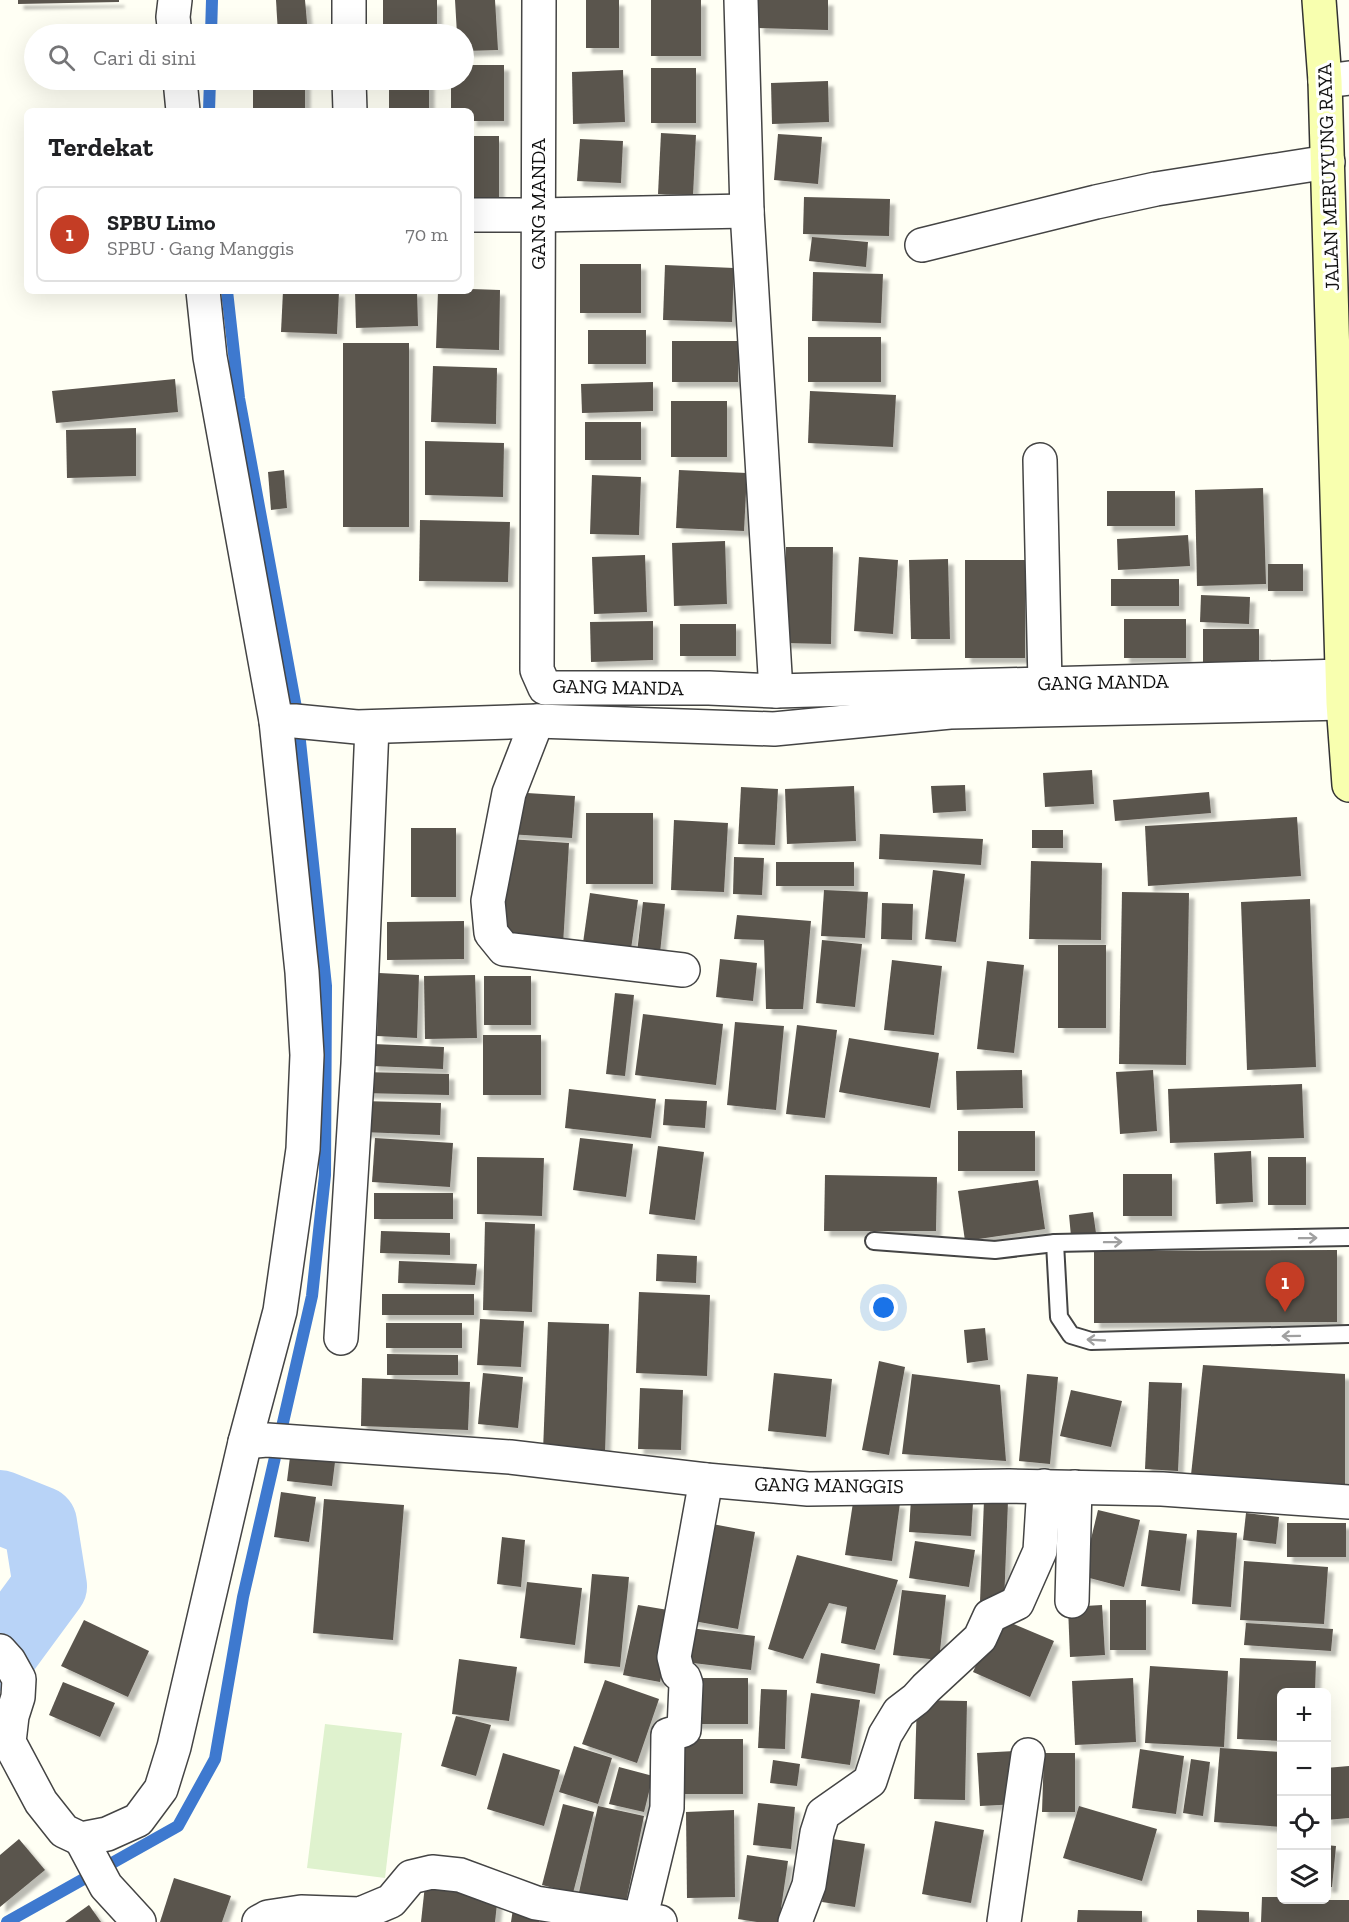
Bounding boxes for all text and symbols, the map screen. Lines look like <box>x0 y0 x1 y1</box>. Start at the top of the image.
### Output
search box <box>24 24 474 90</box>
icon: search <box>45 41 78 74</box>
text: Cari di sini <box>93 44 196 71</box>
street label: JALAN MERUYUNG RAYA <box>1312 62 1344 291</box>
text: Terdekat <box>48 131 153 163</box>
street label: GANG MANDA <box>526 137 550 270</box>
text: SPBU Limo <box>107 209 216 236</box>
text: 1 <box>65 222 74 246</box>
text: 70 m <box>405 222 448 246</box>
text: SPBU · Gang Manggis <box>107 236 294 260</box>
street label: GANG MANDA <box>1037 669 1170 695</box>
street label: GANG MANDA <box>552 674 685 700</box>
one-way arrow <box>1297 1232 1317 1244</box>
one-way arrow <box>1103 1236 1122 1248</box>
pin: 1 <box>1266 1262 1304 1312</box>
your location <box>869 1293 898 1322</box>
one-way arrow <box>1281 1330 1301 1341</box>
one-way arrow <box>1086 1334 1106 1345</box>
street label: GANG MANGGIS <box>754 1472 904 1498</box>
map controls <box>1277 1688 1331 1904</box>
button: + <box>1277 1688 1331 1742</box>
button: − <box>1277 1742 1331 1796</box>
button: locate <box>1277 1796 1331 1850</box>
button: layers <box>1277 1850 1331 1904</box>

